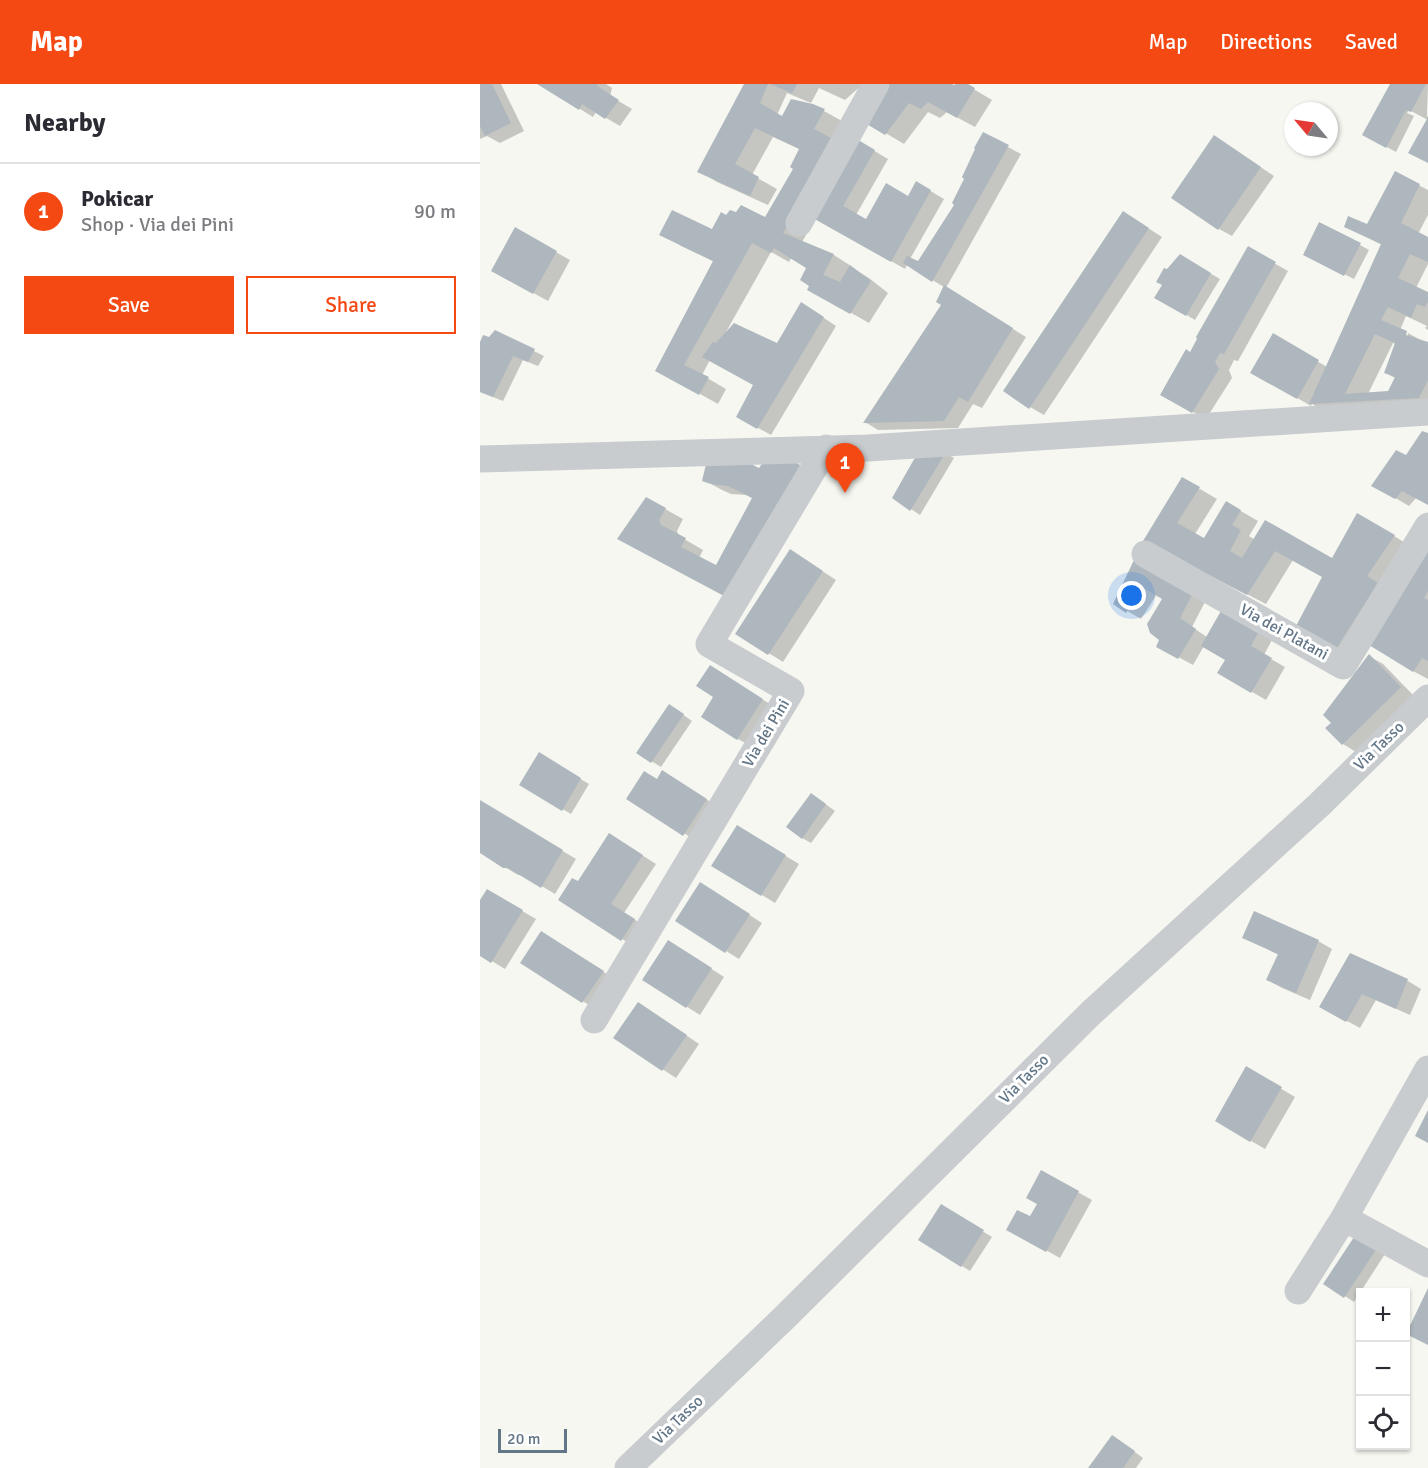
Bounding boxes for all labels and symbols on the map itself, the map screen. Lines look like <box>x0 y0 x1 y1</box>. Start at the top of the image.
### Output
north arrow <box>1284 102 1338 156</box>
pin: 1 <box>826 444 865 493</box>
your location <box>1117 581 1146 610</box>
street label: Via dei Platani <box>1236 599 1332 665</box>
street label: Via dei Pini <box>738 695 794 771</box>
street label: Via Tasso <box>1350 717 1408 775</box>
street label: Via Tasso <box>995 1050 1053 1108</box>
street label: Via Tasso <box>649 1391 707 1449</box>
scale bar <box>498 1426 567 1454</box>

